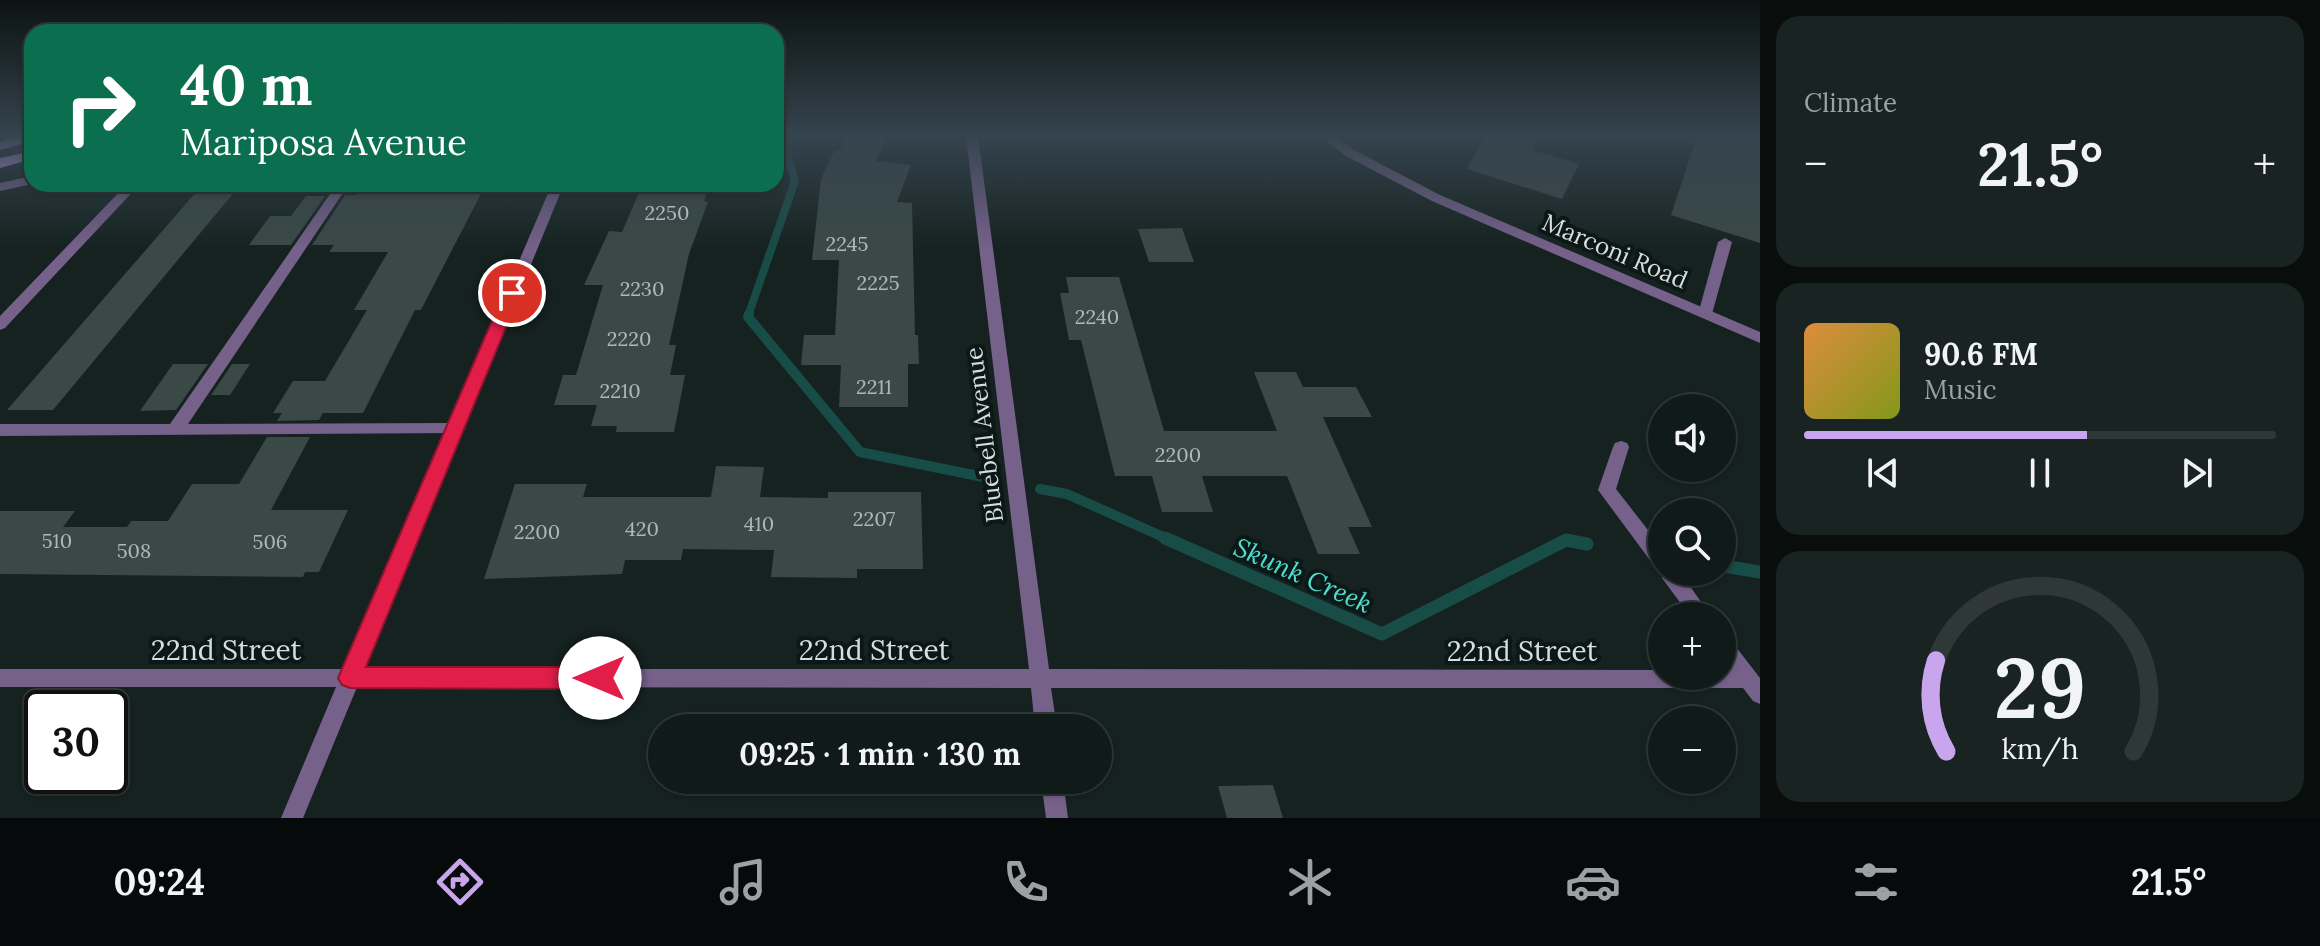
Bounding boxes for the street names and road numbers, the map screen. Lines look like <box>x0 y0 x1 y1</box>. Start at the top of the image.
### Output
street label: Marconi Road <box>1538 207 1692 295</box>
street label: Bluebell Avenue <box>958 346 1010 524</box>
street label: 22nd Street <box>151 632 301 668</box>
street label: 22nd Street <box>799 632 949 668</box>
street label: 22nd Street <box>1447 633 1597 669</box>

